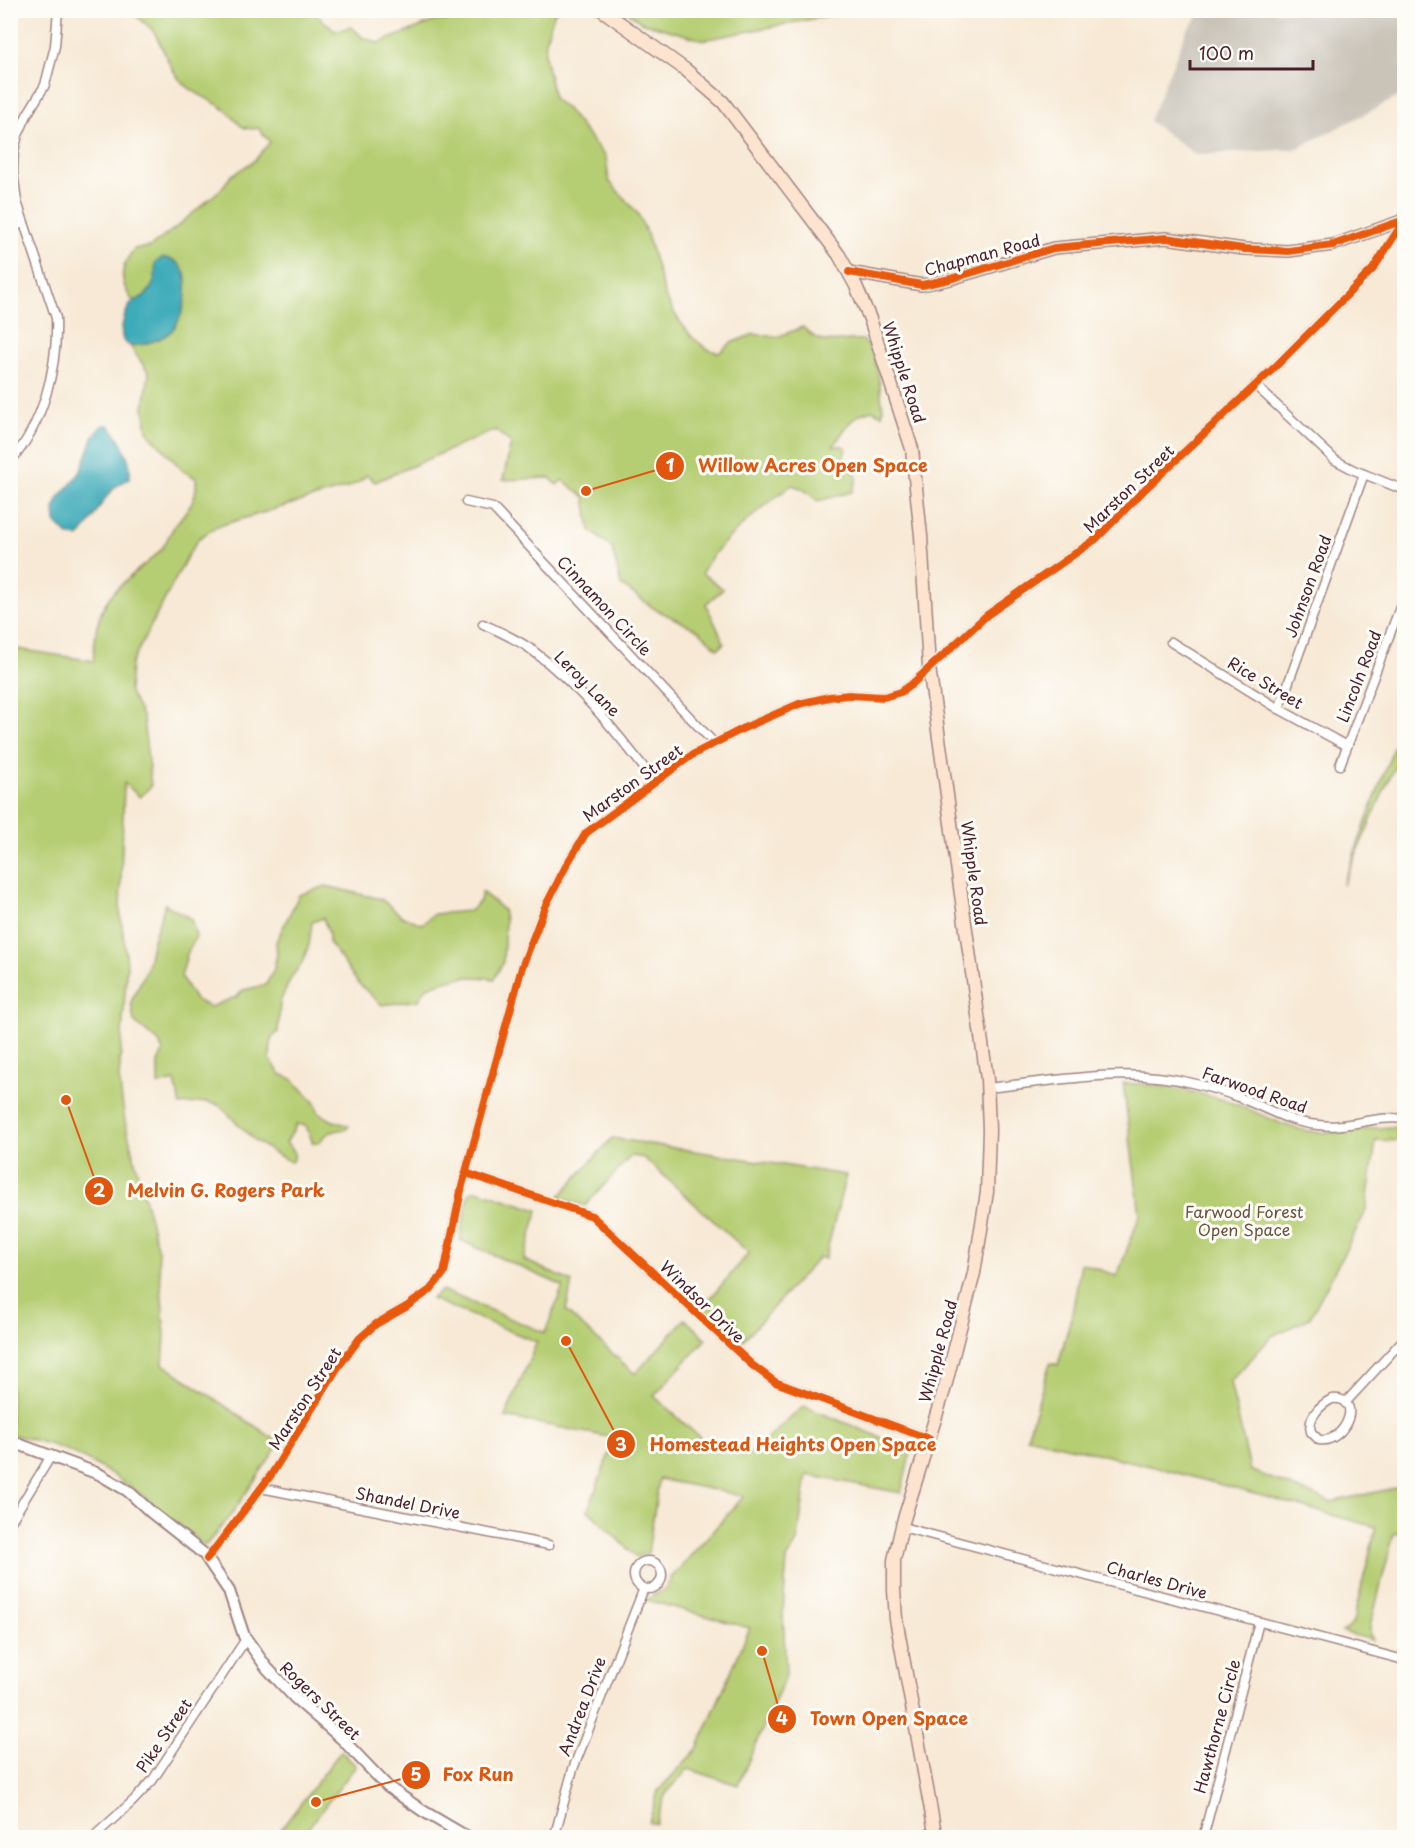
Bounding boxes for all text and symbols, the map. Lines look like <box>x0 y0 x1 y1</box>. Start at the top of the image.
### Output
scale bar <box>1190 33 1313 71</box>
text: 100 m <box>1199 39 1254 66</box>
street label: Chapman Road <box>921 227 1043 281</box>
street label: Whipple Road <box>877 318 933 426</box>
street label: Marston Street <box>1077 438 1179 538</box>
callout: Willow Acres Open Space <box>655 448 941 484</box>
text: 1 <box>666 451 675 478</box>
text: Willow Acres Open Space <box>698 451 928 478</box>
street label: Johnson Road <box>1277 531 1337 641</box>
street label: Cinnamon Circle <box>552 549 658 661</box>
street label: Lincoln Road <box>1329 626 1387 726</box>
street label: Leroy Lane <box>550 645 626 721</box>
street label: Rice Street <box>1224 650 1309 714</box>
street label: Marston Street <box>577 737 687 826</box>
street label: Whipple Road <box>956 819 994 927</box>
street label: Farwood Road <box>1199 1060 1311 1118</box>
callout: Melvin G. Rogers Park <box>84 1173 338 1209</box>
text: 2 <box>93 1176 106 1203</box>
text: Melvin G. Rogers Park <box>127 1176 325 1203</box>
park label: Farwood Forest Open Space <box>1185 1199 1303 1241</box>
street label: Windsor Drive <box>655 1254 751 1348</box>
street label: Whipple Road <box>912 1297 962 1405</box>
street label: Marston Street <box>262 1342 346 1454</box>
callout: Homestead Heights Open Space <box>606 1426 949 1462</box>
text: 3 <box>615 1430 627 1457</box>
text: Homestead Heights Open Space <box>649 1430 937 1457</box>
street label: Shandel Drive <box>354 1480 462 1524</box>
street label: Charles Drive <box>1104 1554 1210 1604</box>
street label: Andrea Drive <box>551 1653 611 1759</box>
street label: Rogers Street <box>275 1655 367 1745</box>
street label: Hawthorne Circle <box>1187 1656 1245 1796</box>
street label: Pike Street <box>129 1693 197 1777</box>
callout: Town Open Space <box>767 1701 980 1737</box>
text: 4 <box>776 1704 788 1731</box>
text: Town Open Space <box>810 1704 968 1731</box>
callout: Fox Run <box>401 1757 526 1793</box>
text: 5 <box>410 1760 422 1787</box>
text: Fox Run <box>442 1760 514 1787</box>

